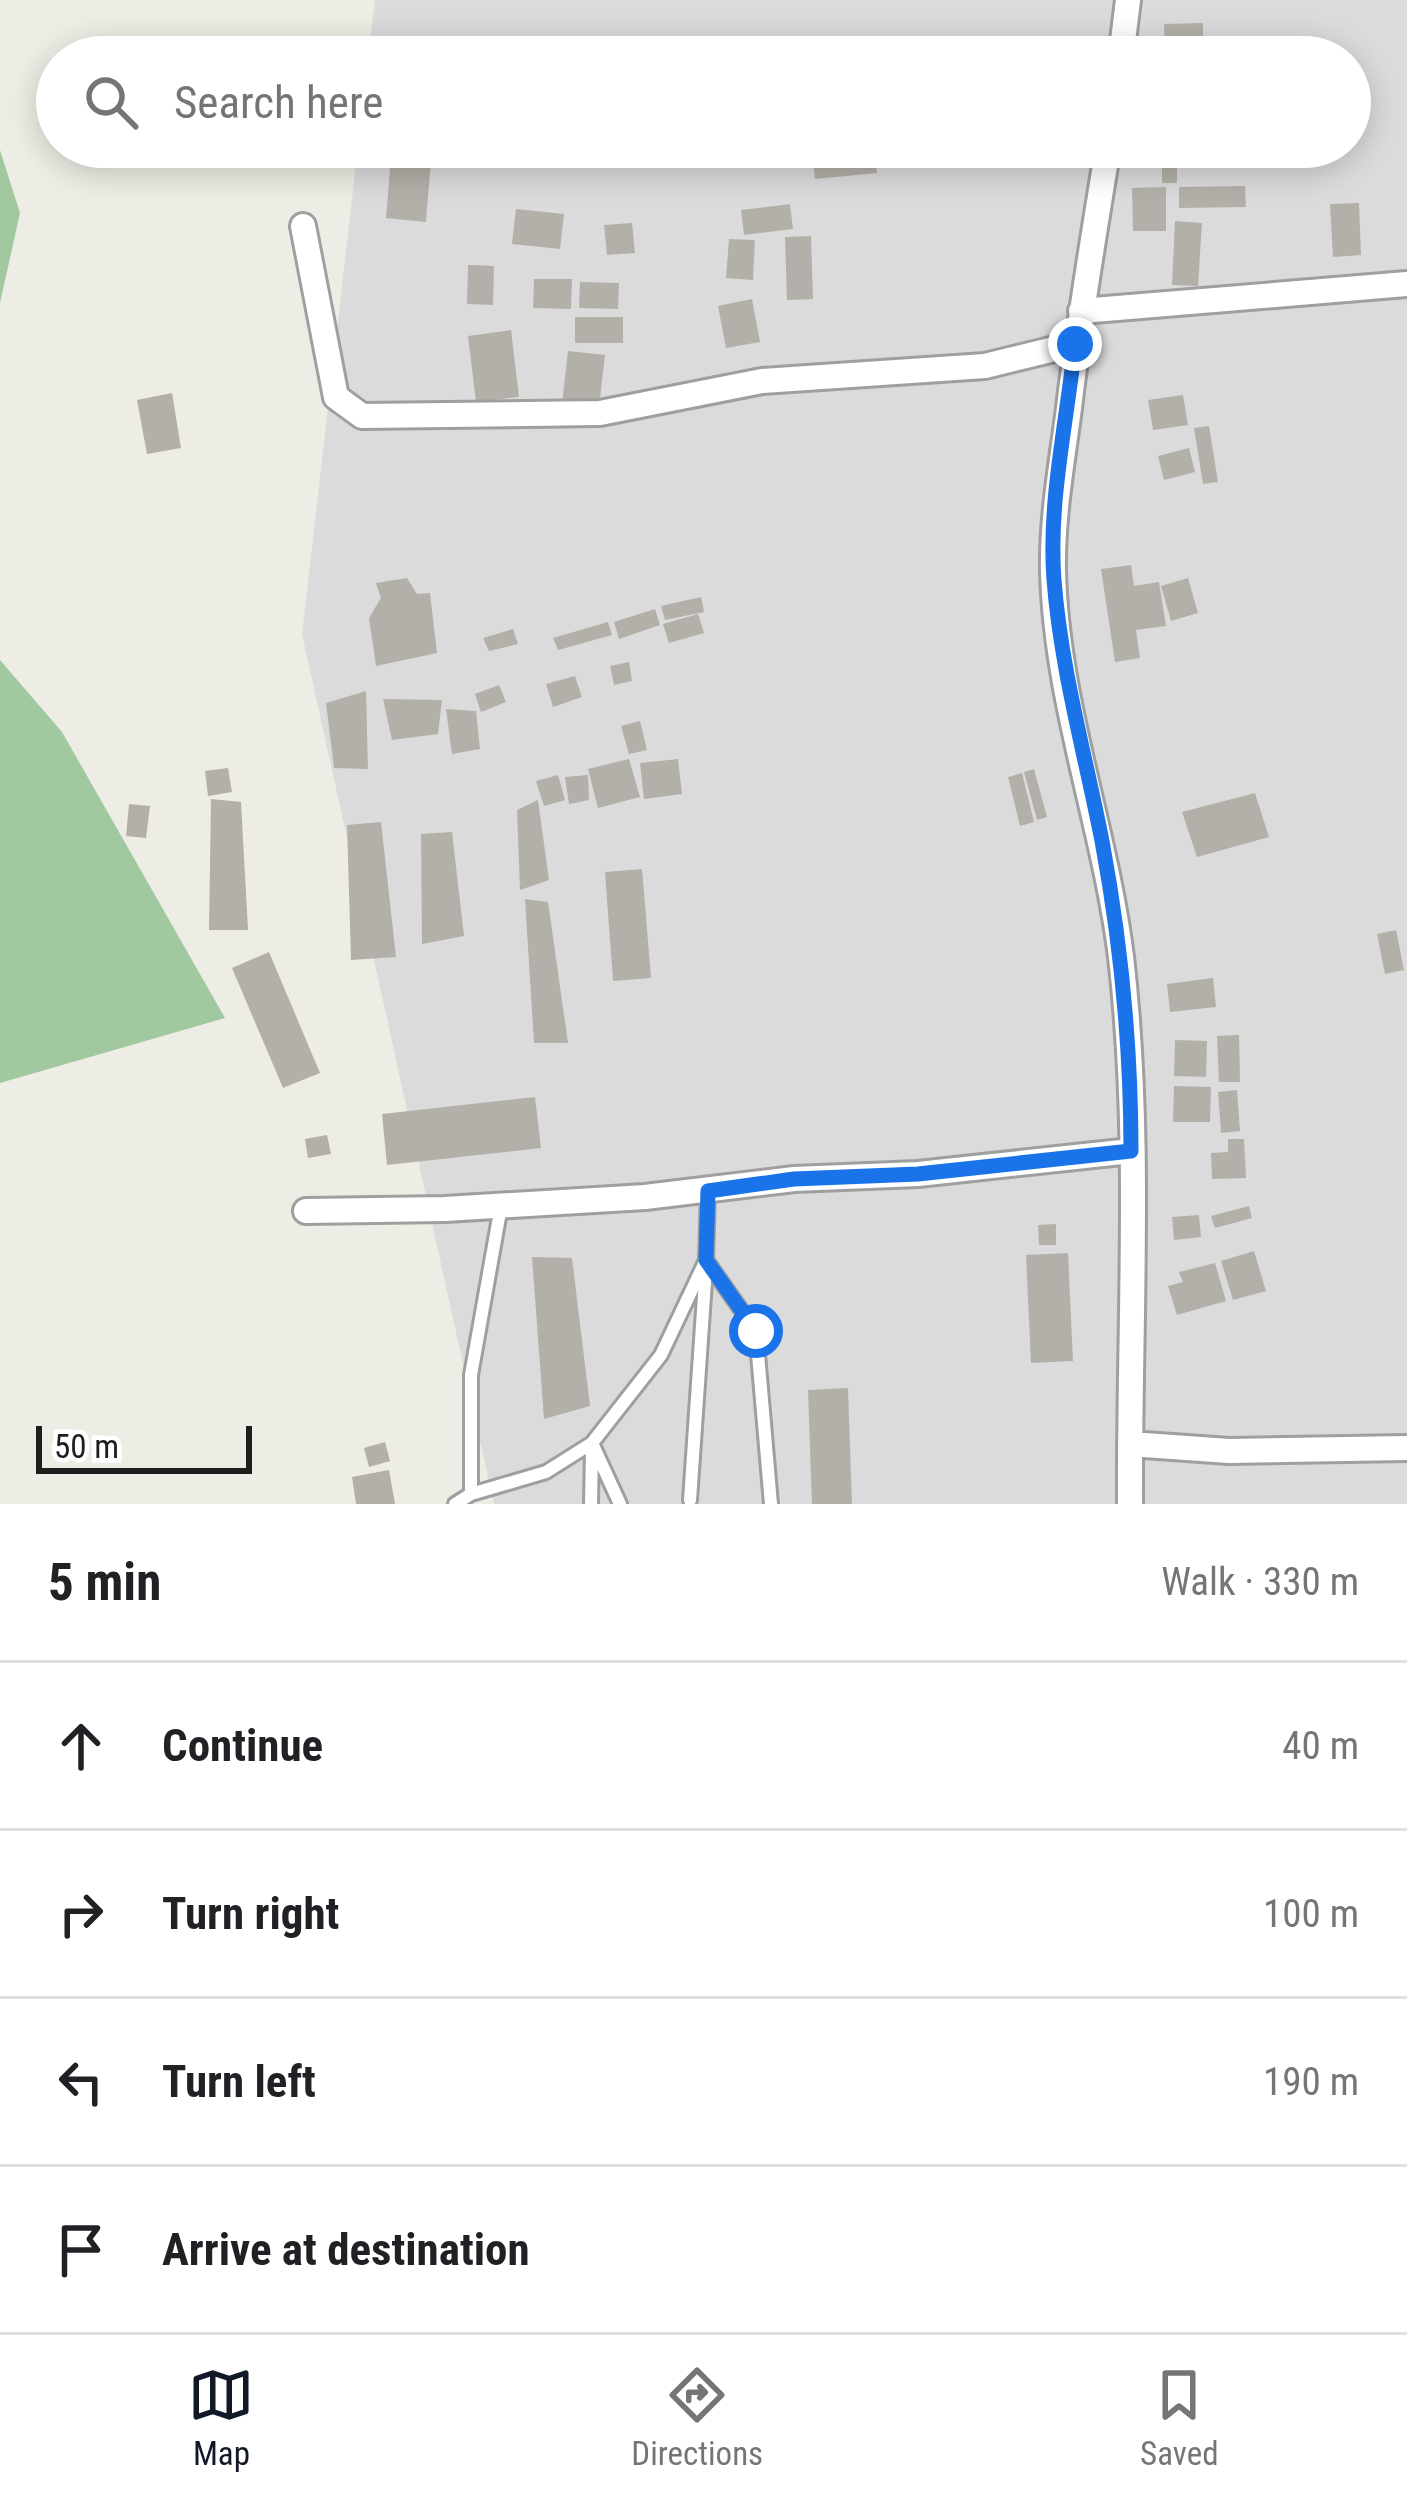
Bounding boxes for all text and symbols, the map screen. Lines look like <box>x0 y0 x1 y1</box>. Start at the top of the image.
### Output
search box <box>36 36 1371 168</box>
icon: search <box>78 69 144 135</box>
text: Search here <box>174 76 383 129</box>
route end <box>1048 317 1102 371</box>
route start <box>729 1304 783 1358</box>
scale bar <box>36 1420 252 1473</box>
text: 50 m <box>54 1427 119 1466</box>
text: 5 min <box>48 1553 161 1612</box>
text: Walk · 330 m <box>1161 1559 1359 1605</box>
icon: ahead <box>48 1713 114 1779</box>
text: Continue <box>162 1719 323 1772</box>
text: 40 m <box>1282 1723 1359 1769</box>
icon: right <box>48 1881 114 1947</box>
text: Turn right <box>162 1887 339 1940</box>
text: 100 m <box>1263 1891 1359 1937</box>
icon: left <box>48 2049 114 2115</box>
text: Turn left <box>162 2055 316 2108</box>
text: 190 m <box>1263 2059 1359 2105</box>
icon: arrive <box>48 2217 114 2283</box>
text: Arrive at destination <box>162 2223 530 2276</box>
tab: Map <box>188 2362 254 2473</box>
tab: Directions <box>631 2362 763 2473</box>
tab: Saved <box>1140 2362 1219 2473</box>

